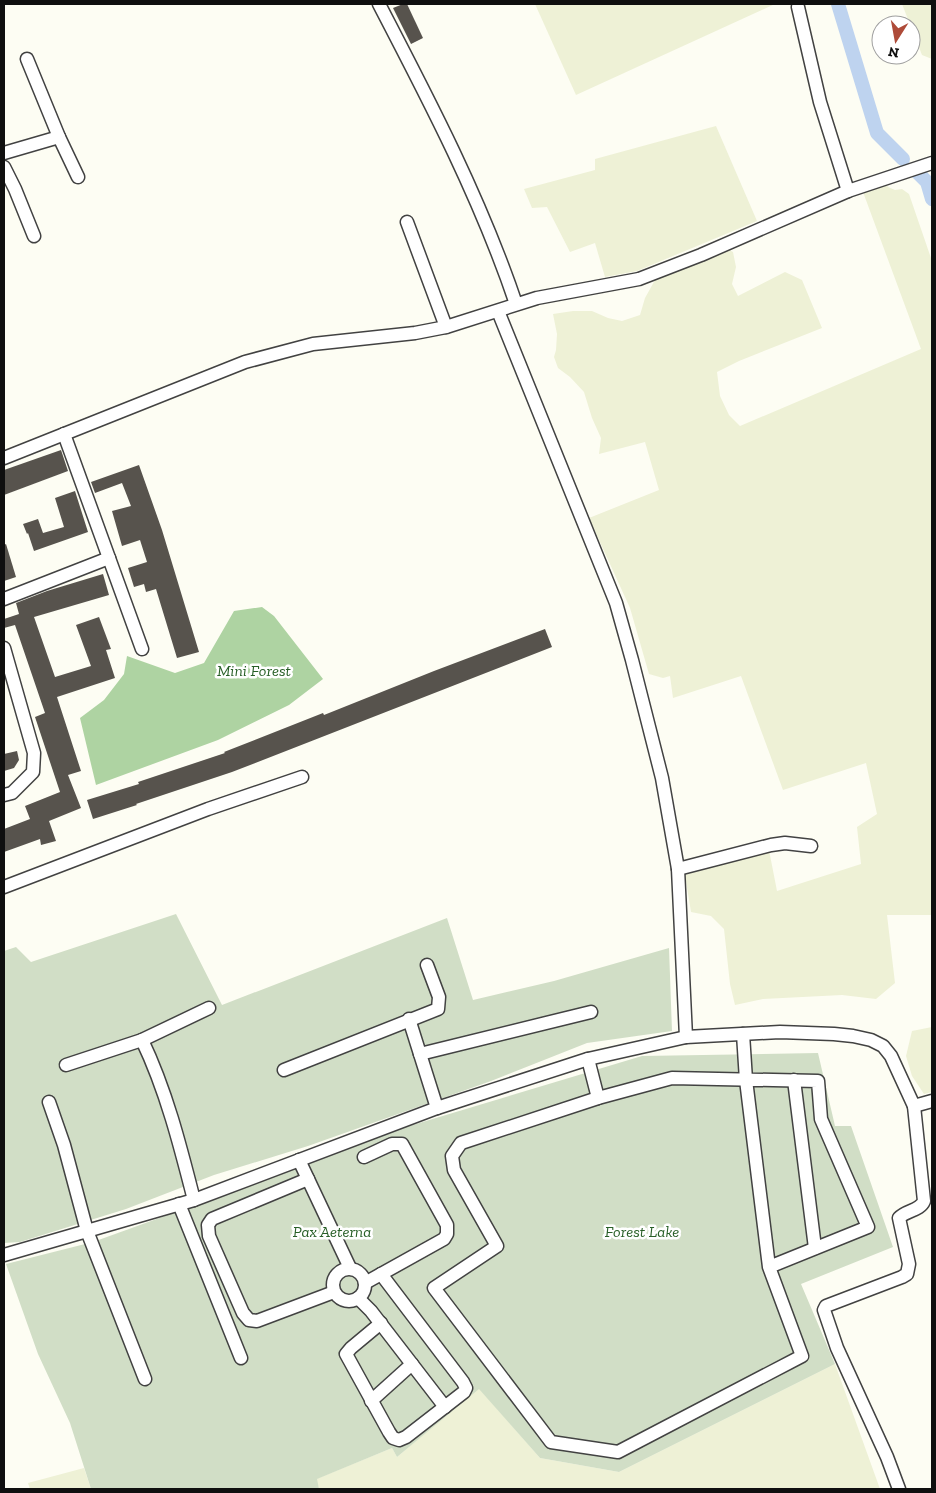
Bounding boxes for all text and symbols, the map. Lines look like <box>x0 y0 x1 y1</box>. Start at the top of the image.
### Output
north arrow <box>871 15 921 65</box>
text: N <box>886 43 900 62</box>
park label: Mini Forest <box>217 661 292 680</box>
park label: Pax Aeterna <box>293 1222 371 1241</box>
park label: Forest Lake <box>605 1222 679 1241</box>

